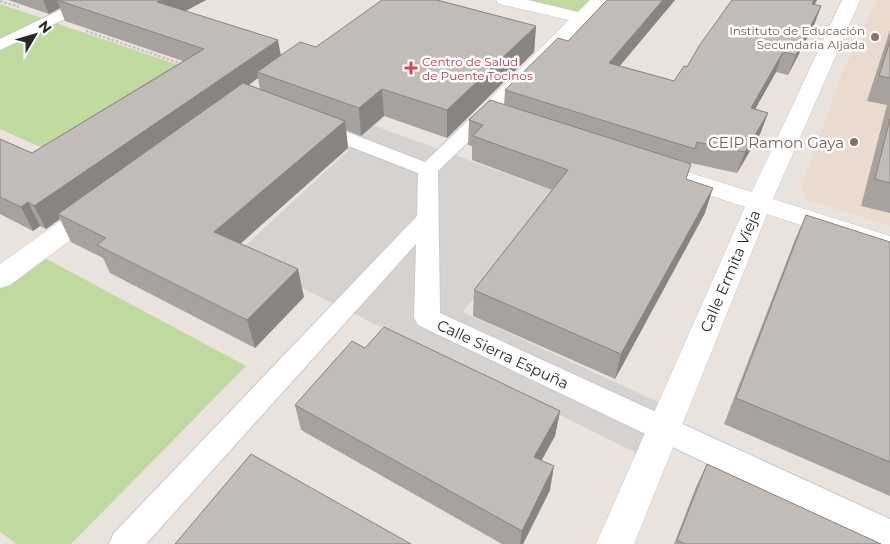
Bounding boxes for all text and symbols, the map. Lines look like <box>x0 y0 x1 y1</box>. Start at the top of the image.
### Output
north arrow <box>10 10 60 60</box>
text: N <box>35 17 56 37</box>
place label: Instituto de Educación Secundaria Aljada <box>729 23 865 52</box>
marker: Instituto de Educación Secundaria Aljada <box>869 31 881 43</box>
place label: Centro de Salud de Puente Tocinos <box>422 54 533 83</box>
marker: Centro de Salud de Puente Tocinos <box>404 61 418 75</box>
place label: CEIP Ramon Gaya <box>708 133 844 152</box>
marker: CEIP Ramon Gaya <box>848 136 860 148</box>
street label: Calle Ermita Vieja <box>696 207 764 335</box>
street label: Calle Sierra Espuña <box>434 315 572 393</box>

